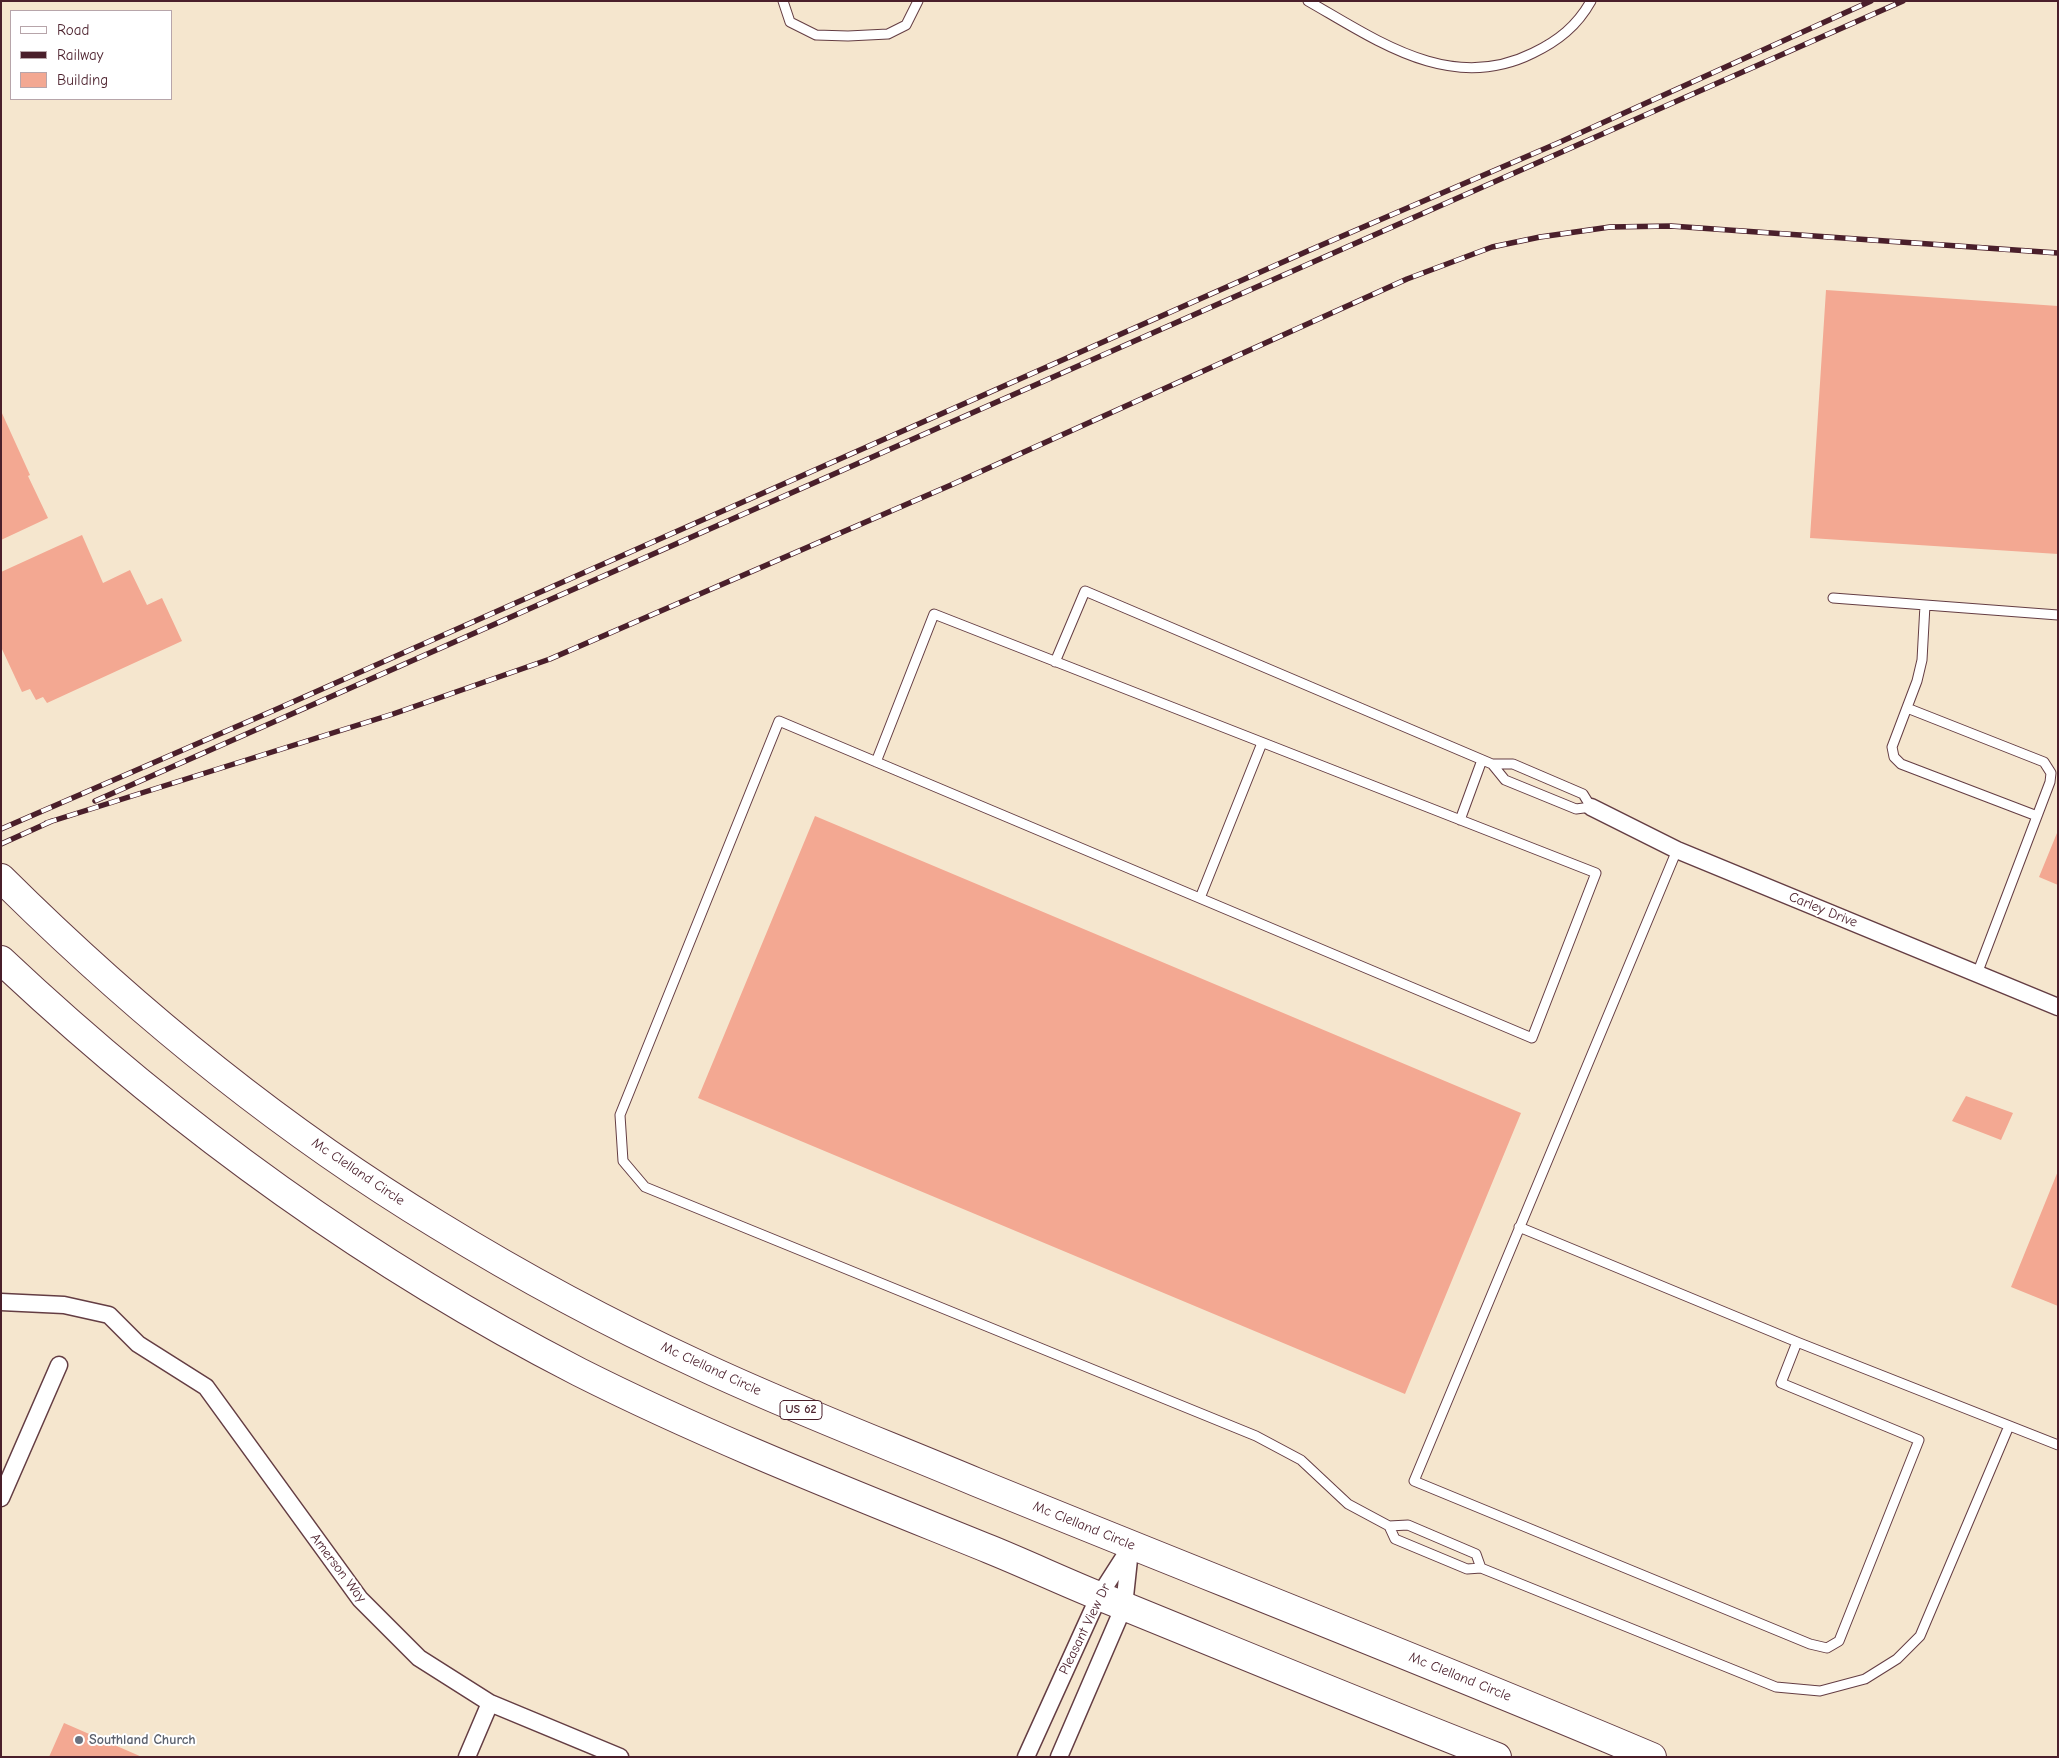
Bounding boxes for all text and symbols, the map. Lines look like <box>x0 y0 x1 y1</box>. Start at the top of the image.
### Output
legend <box>10 10 172 100</box>
text: Road <box>57 21 89 39</box>
text: Railway <box>57 46 103 64</box>
text: Building <box>57 71 108 89</box>
street label: Carley Drive <box>1786 889 1860 931</box>
street label: Mc Clelland Circle <box>308 1135 408 1209</box>
street label: Mc Clelland Circle <box>658 1338 764 1400</box>
road number: US 62 <box>780 1400 822 1420</box>
street label: Mc Clelland Circle <box>1030 1498 1138 1554</box>
street label: Amerson Way <box>306 1530 370 1606</box>
street label: Pleasant View Dr <box>1056 1581 1114 1677</box>
street label: Mc Clelland Circle <box>1406 1649 1514 1705</box>
place label: Southland Church <box>89 1732 196 1748</box>
marker: Southland Church <box>73 1734 85 1746</box>

